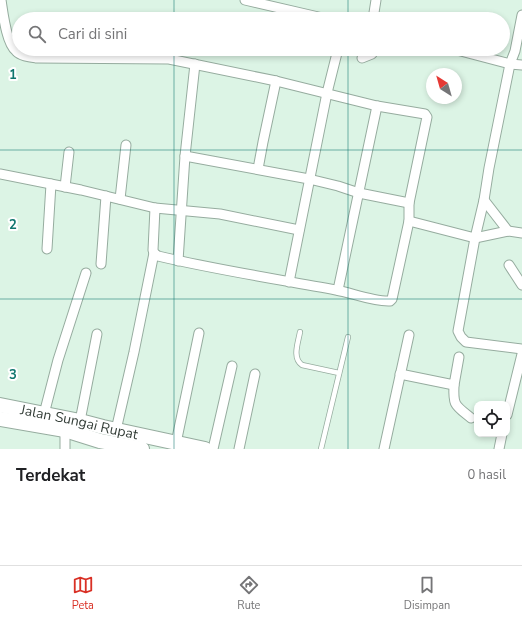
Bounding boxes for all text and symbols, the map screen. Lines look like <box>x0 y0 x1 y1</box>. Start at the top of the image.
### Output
search box <box>12 12 510 56</box>
icon: search <box>26 23 48 45</box>
text: Cari di sini <box>58 24 127 44</box>
text: 1 <box>9 66 17 84</box>
north arrow <box>426 68 462 104</box>
text: 2 <box>9 216 17 234</box>
text: 3 <box>9 366 17 384</box>
street label: Jalan Sungai Rupat <box>18 400 140 444</box>
map controls <box>474 401 510 437</box>
button: locate <box>474 401 510 437</box>
text: Terdekat <box>16 464 85 487</box>
text: 0 hasil <box>467 466 506 484</box>
tab: Peta <box>72 574 94 613</box>
tab: Rute <box>237 574 260 613</box>
tab: Disimpan <box>404 574 450 613</box>

